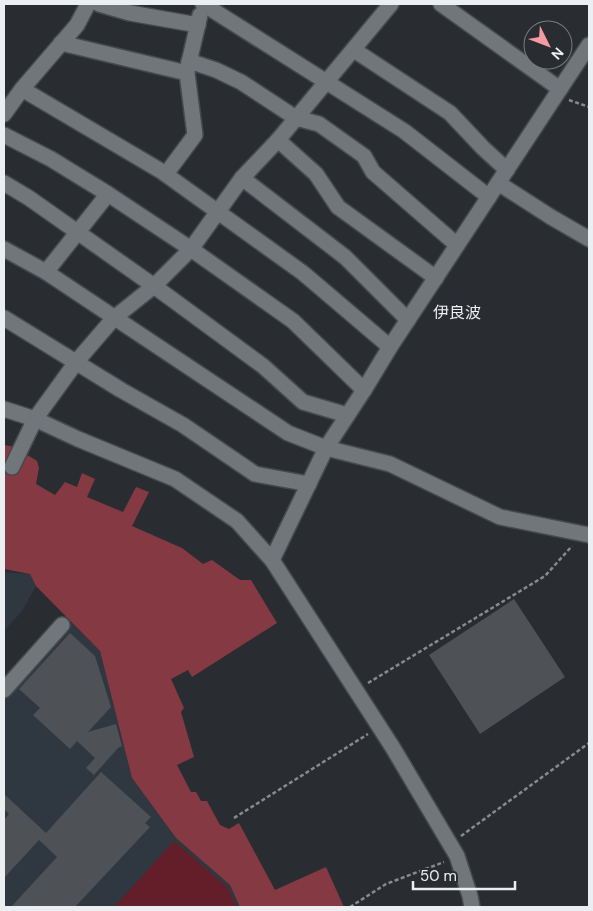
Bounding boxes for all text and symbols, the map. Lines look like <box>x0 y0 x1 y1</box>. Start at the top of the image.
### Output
north arrow <box>523 20 573 70</box>
text: N <box>548 44 568 64</box>
district label: 伊良波 <box>433 302 481 323</box>
scale bar <box>413 858 516 890</box>
text: 50 m <box>420 866 457 886</box>

